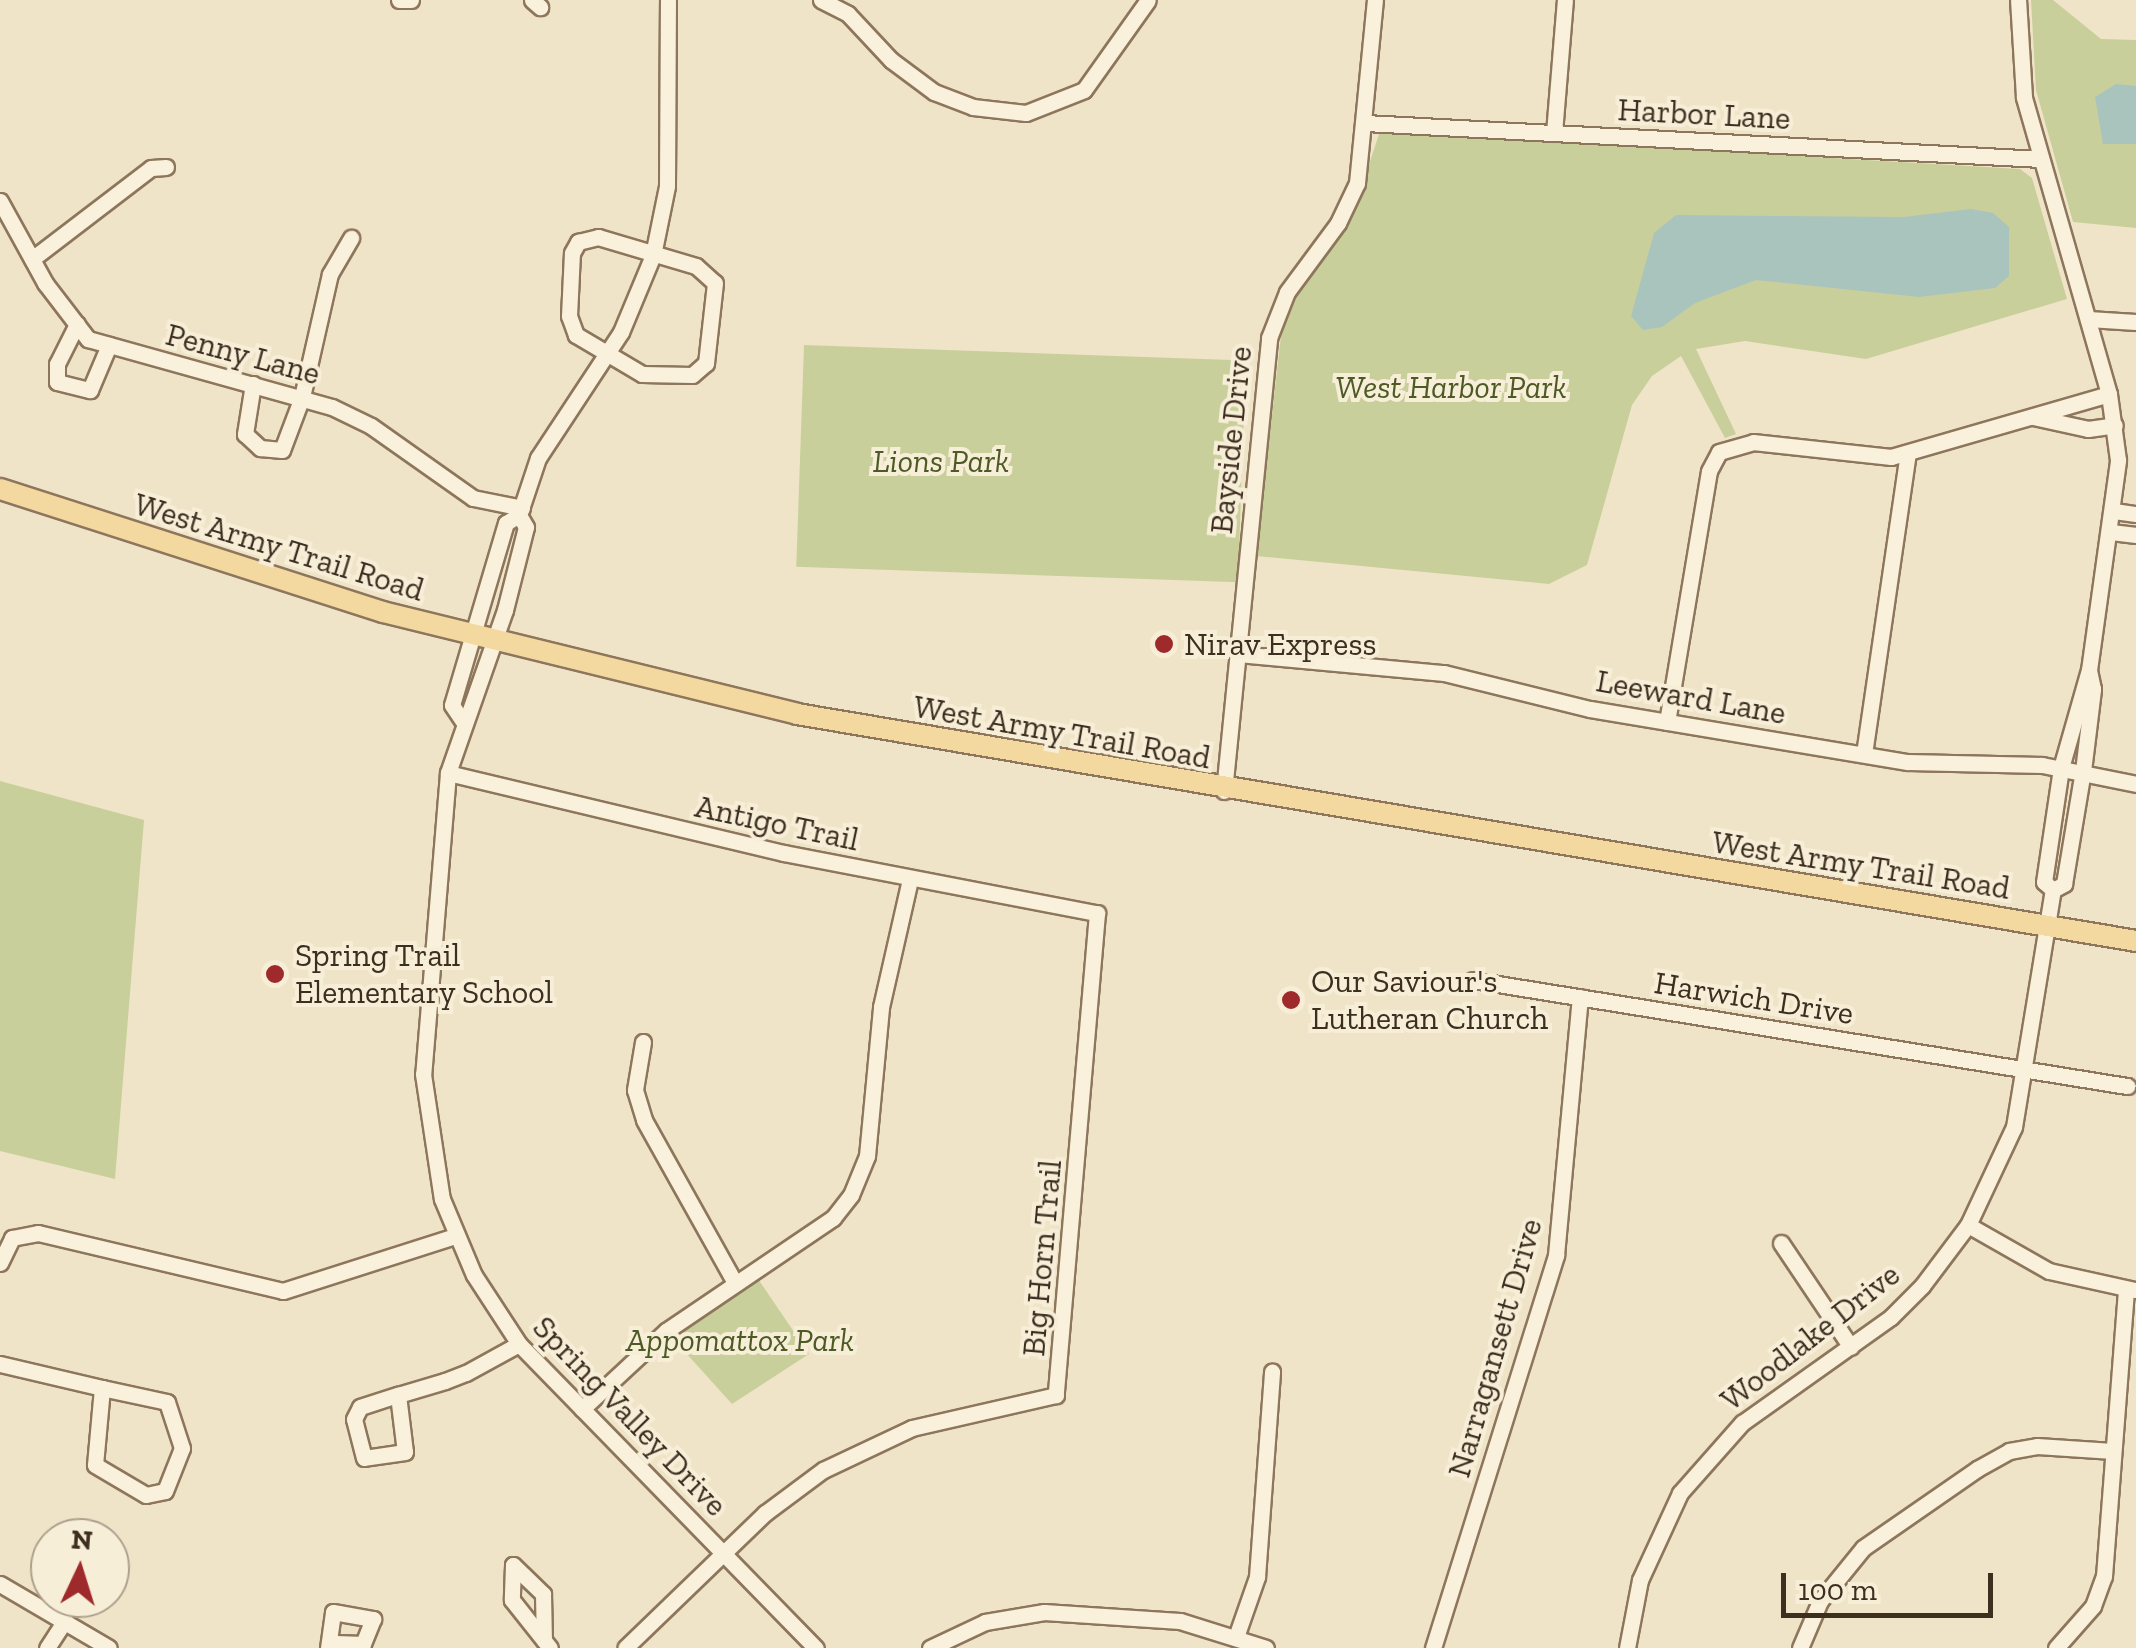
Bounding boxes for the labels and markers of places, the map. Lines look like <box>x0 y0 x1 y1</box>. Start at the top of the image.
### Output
place label: Nirav Express <box>1184 625 1377 663</box>
marker: Nirav Express <box>1153 633 1175 655</box>
place label: Spring Trail Elementary School <box>295 937 554 1012</box>
marker: Spring Trail Elementary School <box>264 963 286 985</box>
place label: Our Saviour's Lutheran Church <box>1311 963 1548 1038</box>
marker: Our Saviour's Lutheran Church <box>1280 989 1302 1011</box>

